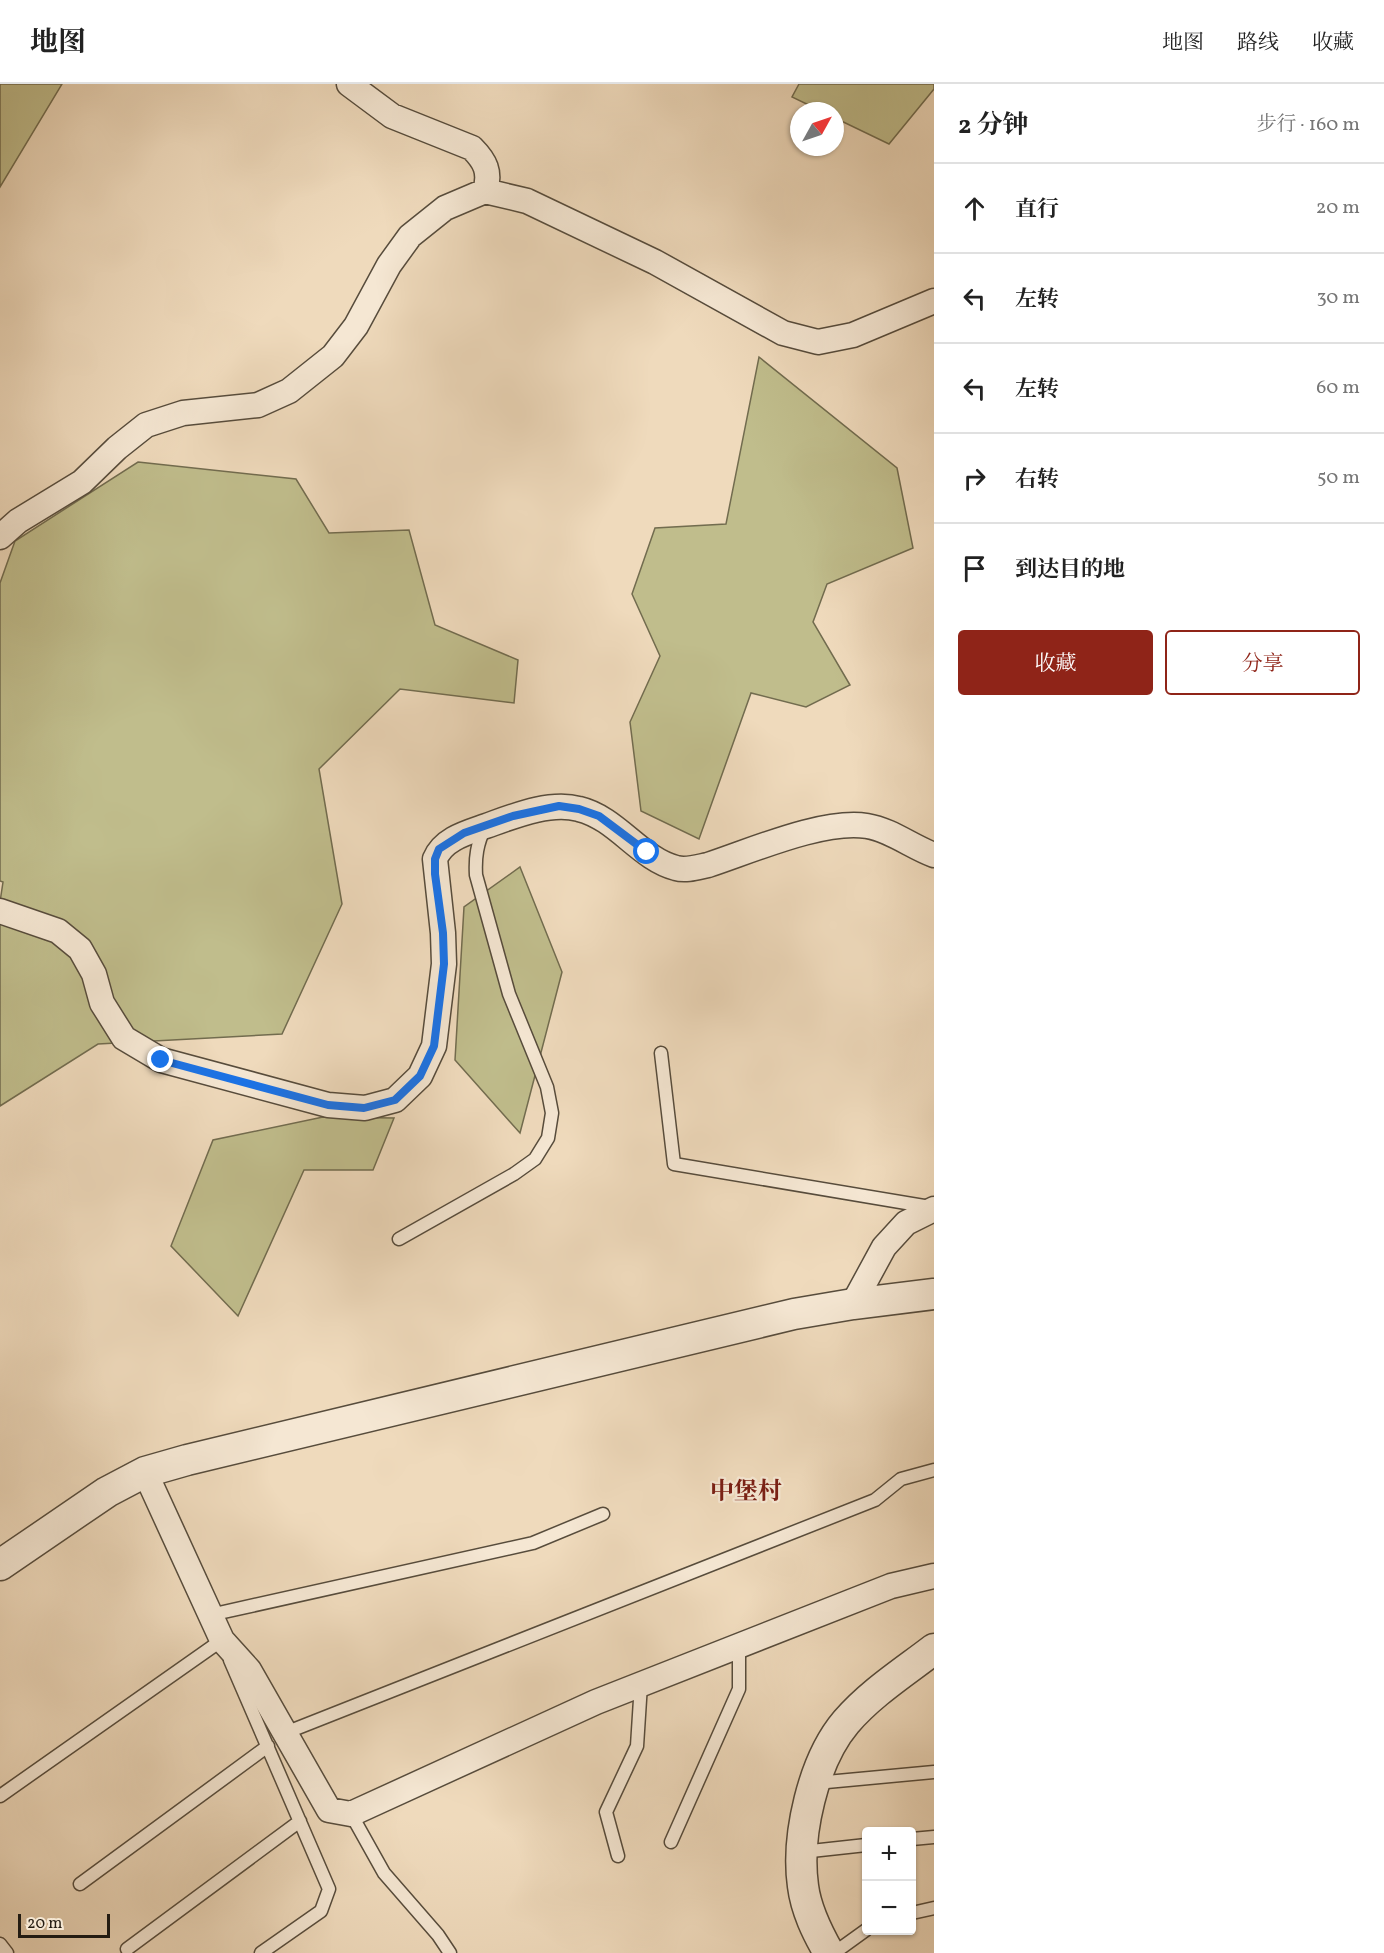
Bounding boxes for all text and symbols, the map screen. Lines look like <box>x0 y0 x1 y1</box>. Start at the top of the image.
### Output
text: 地图 <box>30 24 86 63</box>
text: 地图 <box>1162 29 1204 58</box>
text: 路线 <box>1237 29 1279 58</box>
text: 收藏 <box>1312 29 1354 58</box>
north arrow <box>790 102 844 156</box>
text: 2 分钟 <box>958 108 1029 144</box>
text: 步行 · 160 m <box>1256 111 1360 139</box>
icon: ahead <box>958 192 991 225</box>
text: 20 m <box>1316 194 1360 222</box>
text: 直行 <box>1015 195 1059 226</box>
icon: left <box>958 282 991 315</box>
text: 30 m <box>1316 284 1360 312</box>
text: 左转 <box>1015 285 1059 316</box>
icon: left <box>958 372 991 405</box>
text: 60 m <box>1316 374 1360 402</box>
text: 左转 <box>1015 375 1059 406</box>
icon: right <box>958 462 991 495</box>
text: 50 m <box>1317 464 1360 492</box>
text: 右转 <box>1015 465 1059 496</box>
icon: arrive <box>958 552 991 585</box>
text: 到达目的地 <box>1015 555 1125 586</box>
button: 收藏 <box>958 630 1153 695</box>
button: 分享 <box>1165 630 1360 695</box>
route start <box>633 838 659 864</box>
route end <box>147 1046 173 1072</box>
district label: 中堡村 <box>710 1476 782 1510</box>
map controls <box>862 1827 916 1935</box>
button: + <box>862 1827 916 1881</box>
button: − <box>862 1881 916 1935</box>
scale bar <box>18 1911 110 1938</box>
text: 20 m <box>27 1913 62 1935</box>

